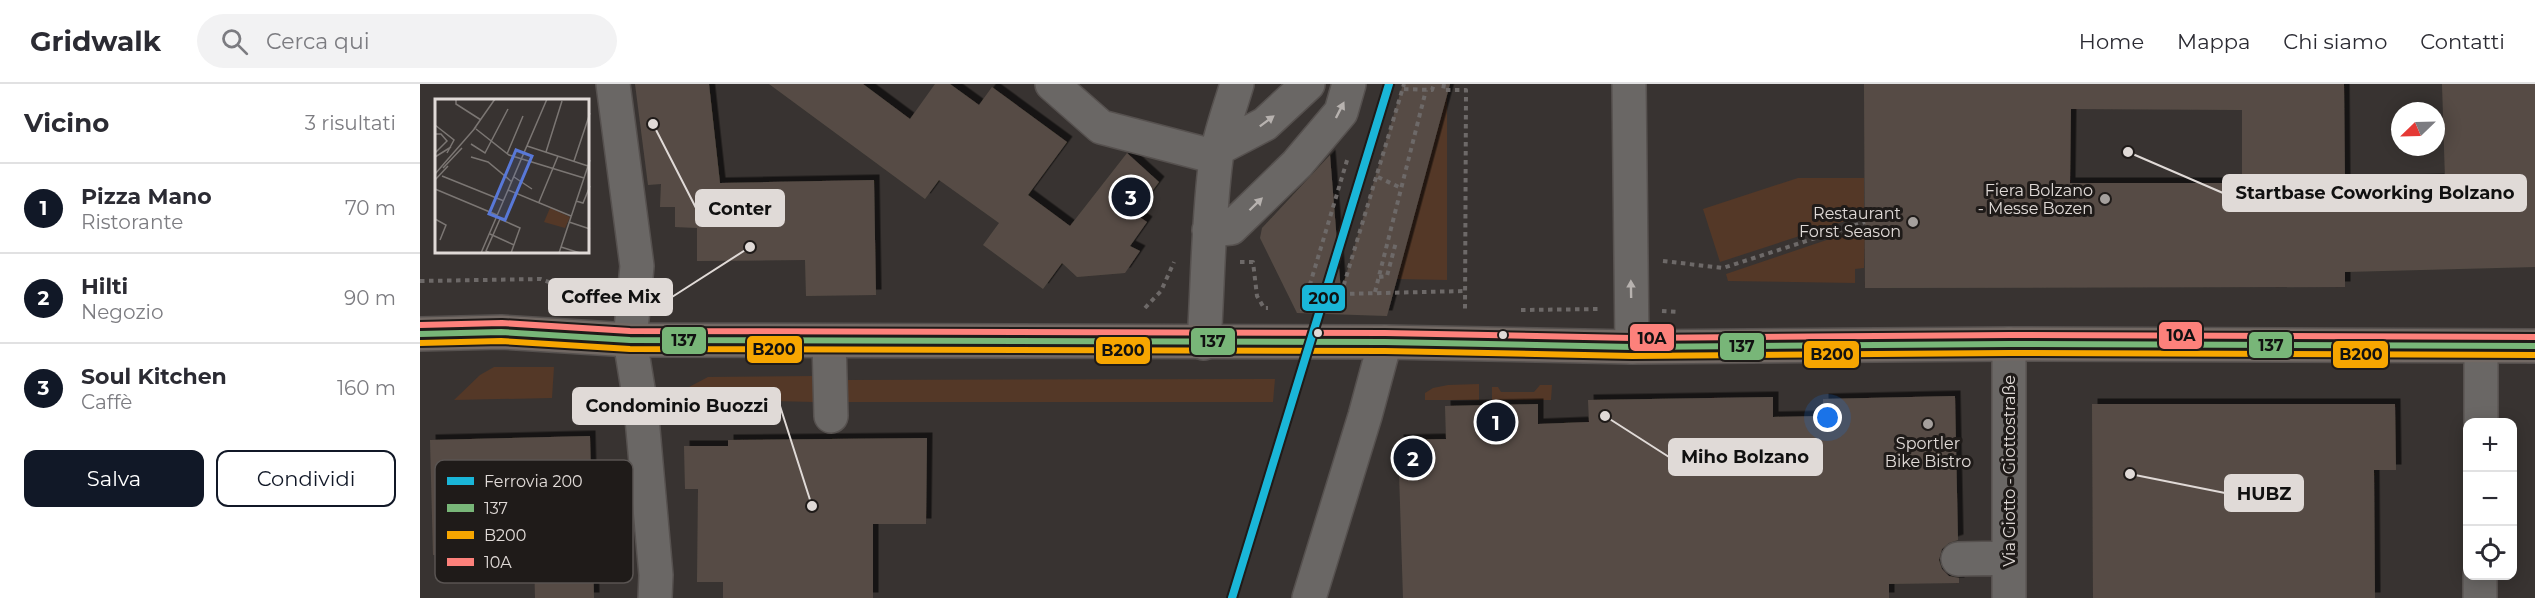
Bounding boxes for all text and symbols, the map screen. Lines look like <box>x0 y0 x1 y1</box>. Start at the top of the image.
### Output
search box <box>197 14 617 68</box>
text: Gridwalk <box>30 24 161 58</box>
icon: search <box>218 25 251 58</box>
text: Cerca qui <box>266 28 370 55</box>
text: Home <box>2079 29 2144 54</box>
text: Mappa <box>2177 29 2250 54</box>
text: Chi siamo <box>2283 29 2387 54</box>
text: Contatti <box>2420 29 2505 54</box>
inset map <box>435 99 590 254</box>
one-way arrow <box>1335 101 1345 118</box>
north arrow <box>2391 102 2445 156</box>
text: Vicino <box>24 107 109 139</box>
text: 3 risultati <box>305 111 396 135</box>
one-way arrow <box>1259 114 1275 127</box>
pin: 3 <box>1112 174 1150 220</box>
callout: Startbase Coworking Bolzano <box>2223 175 2526 211</box>
place label: Fiera Bolzano - Messe Bozen <box>1978 181 2093 218</box>
text: Startbase Coworking Bolzano <box>2235 182 2515 204</box>
text: Pizza Mano <box>81 183 212 210</box>
callout: Conter <box>696 190 784 226</box>
marker: Fiera Bolzano - Messe Bozen <box>2098 192 2112 206</box>
text: 1 <box>40 196 47 220</box>
text: 70 m <box>345 196 396 220</box>
one-way arrow <box>1249 197 1264 211</box>
text: Conter <box>708 198 772 220</box>
place label: Restaurant Forst Season <box>1799 204 1901 241</box>
text: Ristorante <box>81 210 183 234</box>
marker: Restaurant Forst Season <box>1906 215 1920 229</box>
text: Hilti <box>81 273 128 300</box>
callout: Coffee Mix <box>549 279 672 315</box>
one-way arrow <box>1627 279 1636 298</box>
line badge: 200 <box>1301 284 1346 312</box>
text: 2 <box>38 286 49 310</box>
text: 90 m <box>344 286 396 310</box>
text: Coffee Mix <box>561 286 661 308</box>
text: 200 <box>1308 289 1340 308</box>
text: Negozio <box>81 300 164 324</box>
line badge: 10A <box>2158 321 2203 350</box>
line badge: 10A <box>1629 323 1675 352</box>
line badge: 137 <box>661 326 707 355</box>
text: 10A <box>2166 326 2196 345</box>
line badge: 137 <box>1190 327 1236 356</box>
unlabelled marker <box>1312 327 1324 339</box>
unlabelled marker <box>1497 329 1509 341</box>
text: 10A <box>1637 329 1667 348</box>
text: 137 <box>671 331 697 350</box>
line badge: 137 <box>2248 331 2293 359</box>
text: 137 <box>1200 332 1226 351</box>
line badge: 137 <box>1719 332 1765 361</box>
line badge: B200 <box>746 335 803 364</box>
line badge: B200 <box>1095 336 1151 365</box>
text: 137 <box>2258 336 2284 355</box>
text: 137 <box>1729 337 1755 356</box>
text: B200 <box>752 340 796 359</box>
line badge: B200 <box>1803 340 1860 369</box>
line badge: B200 <box>2332 340 2389 369</box>
text: B200 <box>1101 341 1145 360</box>
text: B200 <box>1810 345 1854 364</box>
text: B200 <box>2339 345 2383 364</box>
text: Soul Kitchen <box>81 363 227 390</box>
street label: Via Giotto - Giottostraße <box>2000 375 2019 567</box>
text: 3 <box>38 376 49 400</box>
text: 160 m <box>337 376 396 400</box>
callout: Condominio Buozzi <box>573 388 780 424</box>
text: Caffè <box>81 390 132 414</box>
text: Condominio Buozzi <box>585 395 769 417</box>
pin: 1 <box>1476 400 1516 444</box>
your location <box>1813 403 1842 432</box>
marker: Sportler Bike Bistro <box>1921 417 1935 431</box>
map controls <box>2463 418 2517 580</box>
button: + <box>2463 418 2517 472</box>
place label: Sportler Bike Bistro <box>1885 434 1971 471</box>
pin: 2 <box>1394 436 1432 481</box>
callout: Miho Bolzano <box>1669 439 1822 475</box>
text: Miho Bolzano <box>1681 446 1809 468</box>
button: Salva <box>24 450 204 507</box>
button: Condividi <box>216 450 396 507</box>
legend <box>435 460 633 583</box>
text: Ferrovia 200 <box>484 472 583 491</box>
button: − <box>2463 472 2517 526</box>
callout: HUBZ <box>2225 475 2303 511</box>
text: HUBZ <box>2237 483 2291 505</box>
text: 137 <box>484 499 508 518</box>
text: B200 <box>484 526 526 545</box>
button: locate <box>2463 526 2517 580</box>
text: 10A <box>484 553 512 572</box>

